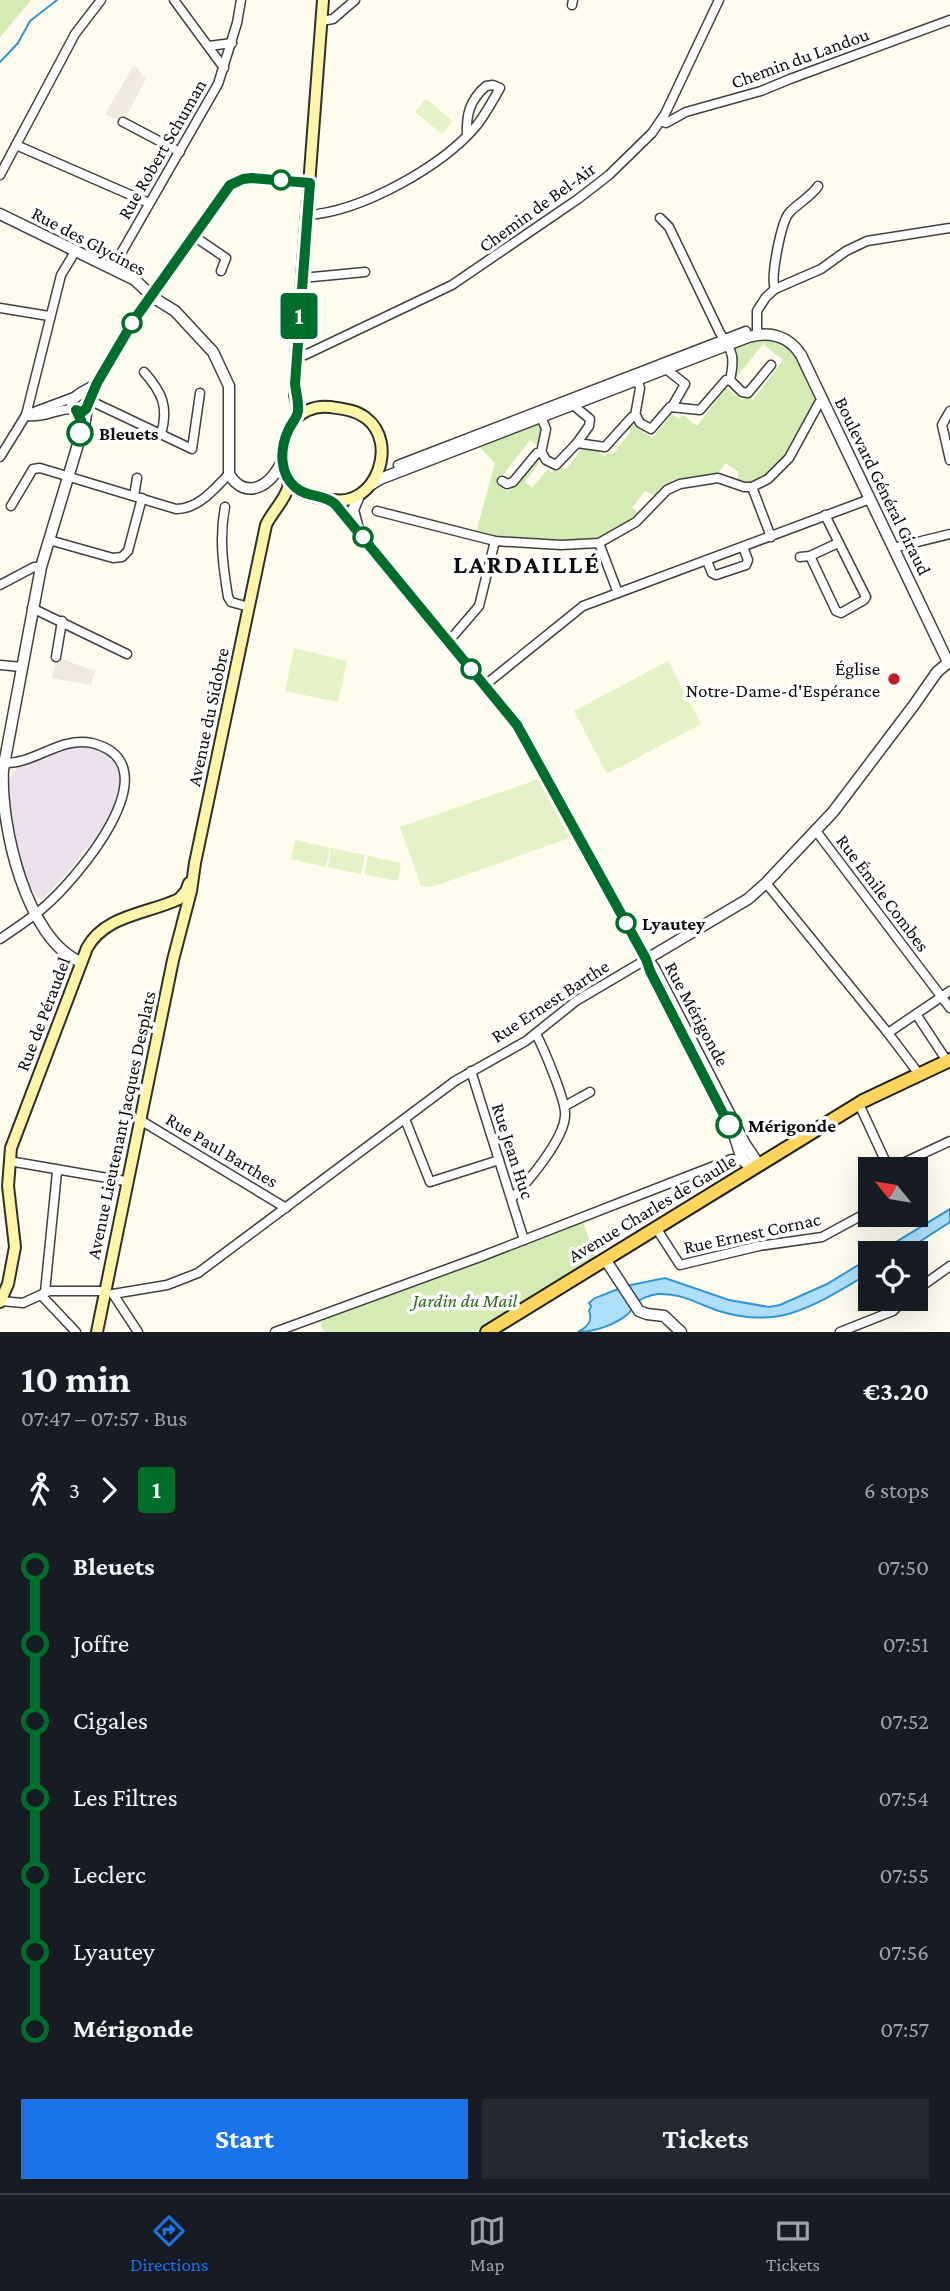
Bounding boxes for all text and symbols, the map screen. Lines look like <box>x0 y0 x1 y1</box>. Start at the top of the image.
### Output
street label: Chemin du Landou <box>728 23 872 93</box>
street label: Rue Robert Schuman <box>113 75 211 223</box>
street label: Chemin de Bel-Air <box>475 158 600 256</box>
unlabelled marker <box>271 170 291 190</box>
street label: Rue des Glycines <box>28 202 150 280</box>
line badge: 1 <box>276 293 322 339</box>
text: 1 <box>295 302 303 329</box>
unlabelled marker <box>122 313 142 333</box>
street label: Boulevard Général Giraud <box>831 394 935 578</box>
marker: Bleuets <box>67 420 93 446</box>
place label: Bleuets <box>99 423 159 444</box>
unlabelled marker <box>353 527 373 547</box>
district label: LARDAILLÉ <box>453 550 601 579</box>
street label: Avenue du Sidobre <box>183 646 233 788</box>
place label: Église Notre-Dame-d'Espérance <box>686 658 880 701</box>
unlabelled marker <box>461 659 481 679</box>
marker: Église Notre-Dame-d'Espérance <box>886 671 902 687</box>
street label: Rue Émile Combes <box>832 830 934 956</box>
marker: Lyautey <box>616 913 636 933</box>
place label: Lyautey <box>642 913 706 934</box>
street label: Rue de Péraudel <box>12 954 74 1074</box>
street label: Rue Ernest Barthe <box>487 955 613 1047</box>
street label: Rue Mérigonde <box>661 958 733 1070</box>
street label: Avenue Lieutenant Jacques Desplats <box>82 989 160 1261</box>
street label: Rue Jean Huc <box>488 1101 538 1202</box>
street label: Rue Paul Barthes <box>162 1108 282 1192</box>
marker: Mérigonde <box>716 1112 742 1138</box>
place label: Mérigonde <box>748 1115 836 1136</box>
street label: Avenue Charles de Gaulle <box>564 1150 740 1266</box>
north arrow <box>858 1157 928 1227</box>
map controls <box>858 1157 928 1311</box>
street label: Rue Ernest Cornac <box>682 1208 822 1258</box>
button: locate <box>858 1241 928 1311</box>
park label: Jardin du Mail <box>410 1290 518 1311</box>
text: 10 min <box>21 1358 131 1400</box>
text: €3.20 <box>863 1377 929 1406</box>
text: 07:47 – 07:57 · Bus <box>21 1405 187 1431</box>
icon: walk <box>21 1471 59 1509</box>
icon: forward <box>90 1471 128 1509</box>
text: 1 <box>152 1476 161 1503</box>
text: 3 <box>69 1477 80 1503</box>
text: 6 stops <box>864 1477 929 1503</box>
text: Bleuets <box>73 1552 154 1581</box>
text: 07:50 <box>877 1554 929 1580</box>
text: Joffre <box>73 1629 129 1658</box>
text: 07:51 <box>883 1631 929 1657</box>
text: Cigales <box>73 1706 148 1735</box>
text: 07:52 <box>880 1708 929 1734</box>
text: Les Filtres <box>73 1783 178 1812</box>
text: 07:54 <box>878 1785 929 1811</box>
text: Leclerc <box>73 1860 146 1889</box>
text: 07:55 <box>880 1862 929 1888</box>
text: Lyautey <box>73 1937 155 1966</box>
text: 07:56 <box>879 1939 929 1965</box>
text: Mérigonde <box>73 2014 193 2043</box>
text: 07:57 <box>880 2016 929 2042</box>
button: Start <box>21 2099 468 2179</box>
button: Tickets <box>482 2099 929 2179</box>
tab: Directions <box>130 2212 208 2275</box>
tab: Map <box>468 2212 506 2275</box>
tab: Tickets <box>766 2212 820 2275</box>

